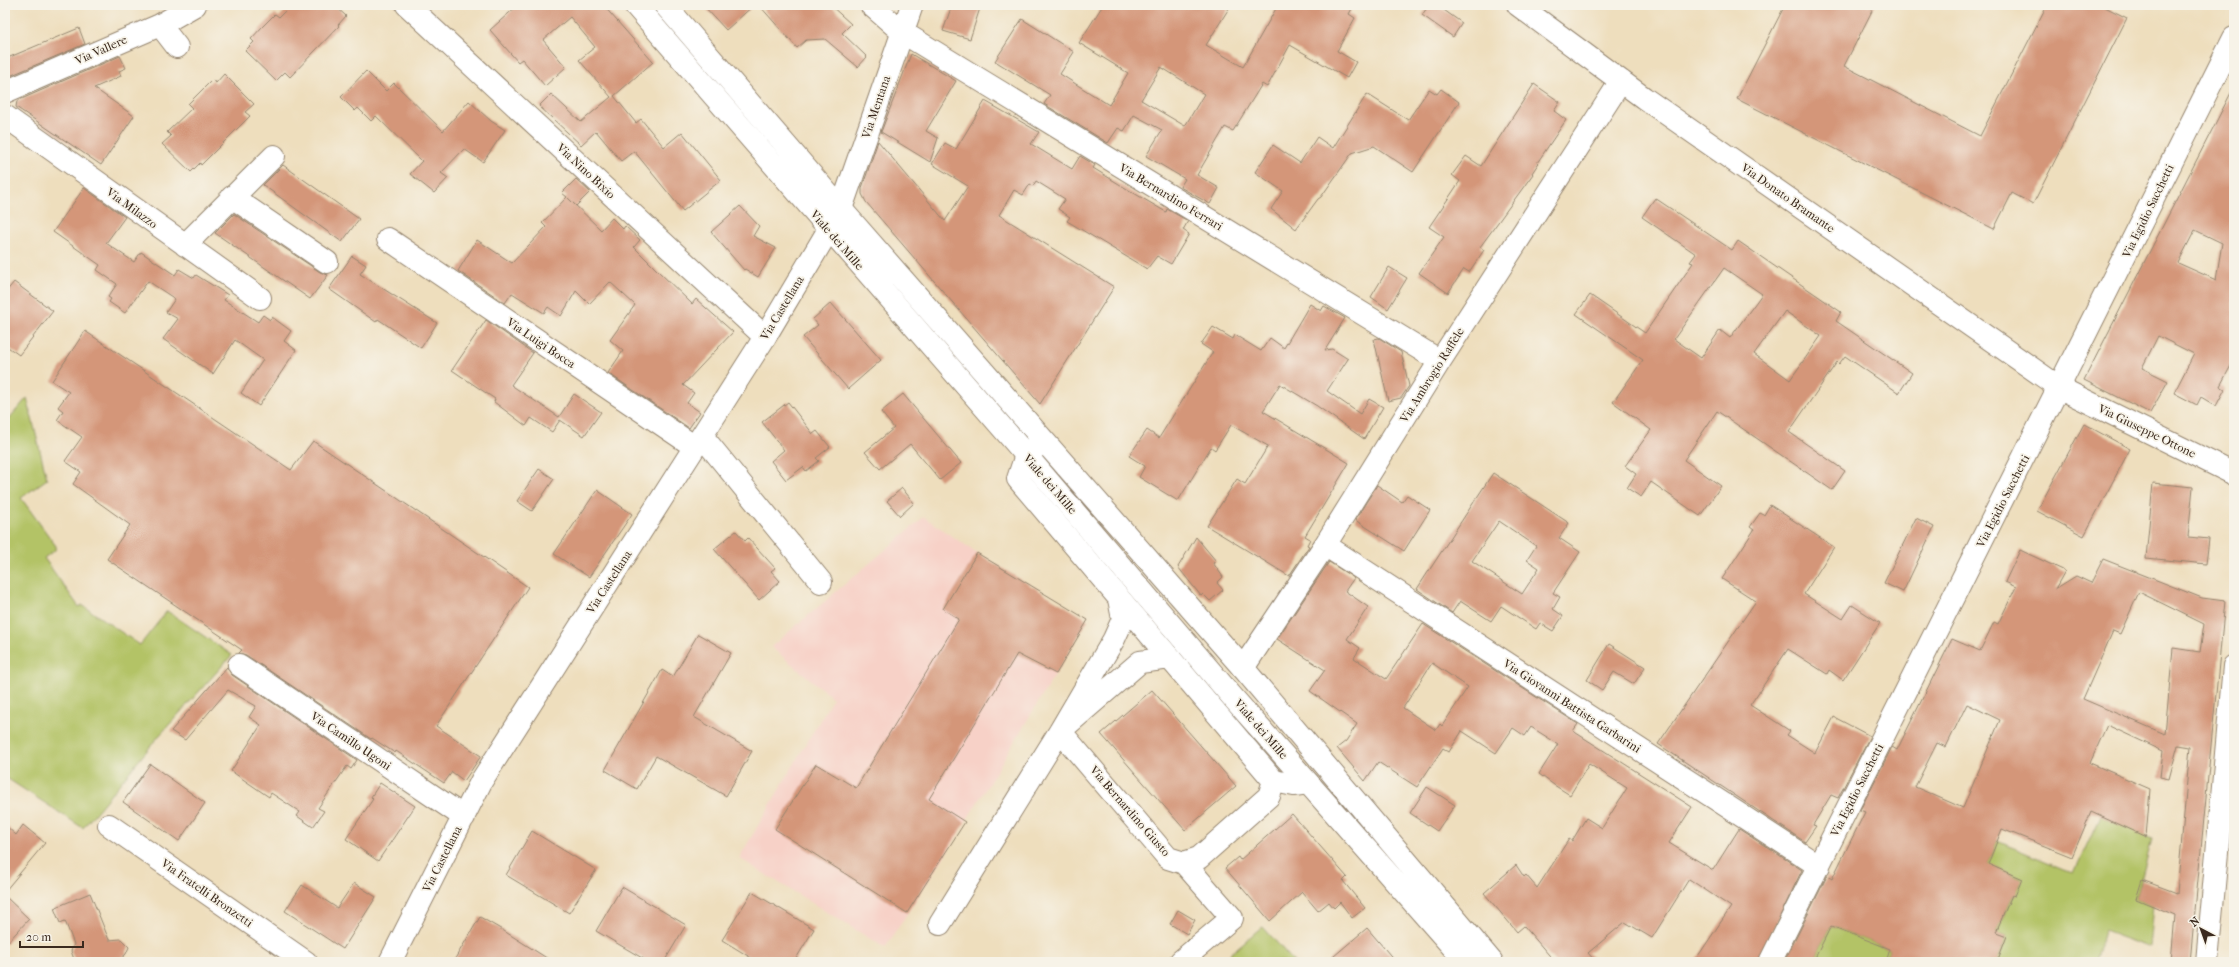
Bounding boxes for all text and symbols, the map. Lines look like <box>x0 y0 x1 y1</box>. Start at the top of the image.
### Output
street label: Via Vallere <box>72 32 129 68</box>
street label: Via Mentana <box>858 73 893 141</box>
street label: Via Nino Bixio <box>553 140 618 202</box>
street label: Via Bernardino Ferrari <box>1116 160 1226 234</box>
street label: Via Donato Bramante <box>1738 160 1838 236</box>
street label: Via Egidio Sacchetti <box>2119 162 2177 261</box>
street label: Via Milazzo <box>103 184 160 231</box>
street label: Viale dei Mille <box>807 207 867 273</box>
street label: Via Castellana <box>757 273 807 343</box>
street label: Via Luigi Bocca <box>503 314 578 371</box>
street label: Via Ambrogio Raffele <box>1396 325 1467 426</box>
street label: Via Giuseppe Ottone <box>2095 401 2198 461</box>
street label: Viale dei Mille <box>1020 451 1080 517</box>
street label: Via Egidio Sacchetti <box>1973 452 2033 551</box>
street label: Via Castellana <box>583 547 635 617</box>
street label: Via Giovanni Battista Garbarini <box>1500 656 1644 756</box>
street label: Viale dei Mille <box>1231 696 1291 762</box>
street label: Via Camillo Ugoni <box>307 708 394 773</box>
street label: Via Egidio Sacchetti <box>1827 741 1887 840</box>
street label: Via Bernardino Giusto <box>1086 762 1173 859</box>
street label: Via Castellana <box>419 823 465 895</box>
street label: Via Fratelli Bronzetti <box>158 856 256 930</box>
north arrow <box>2181 909 2221 949</box>
text: N <box>2187 914 2203 929</box>
scale bar <box>20 923 83 949</box>
text: 20 m <box>26 930 51 944</box>

